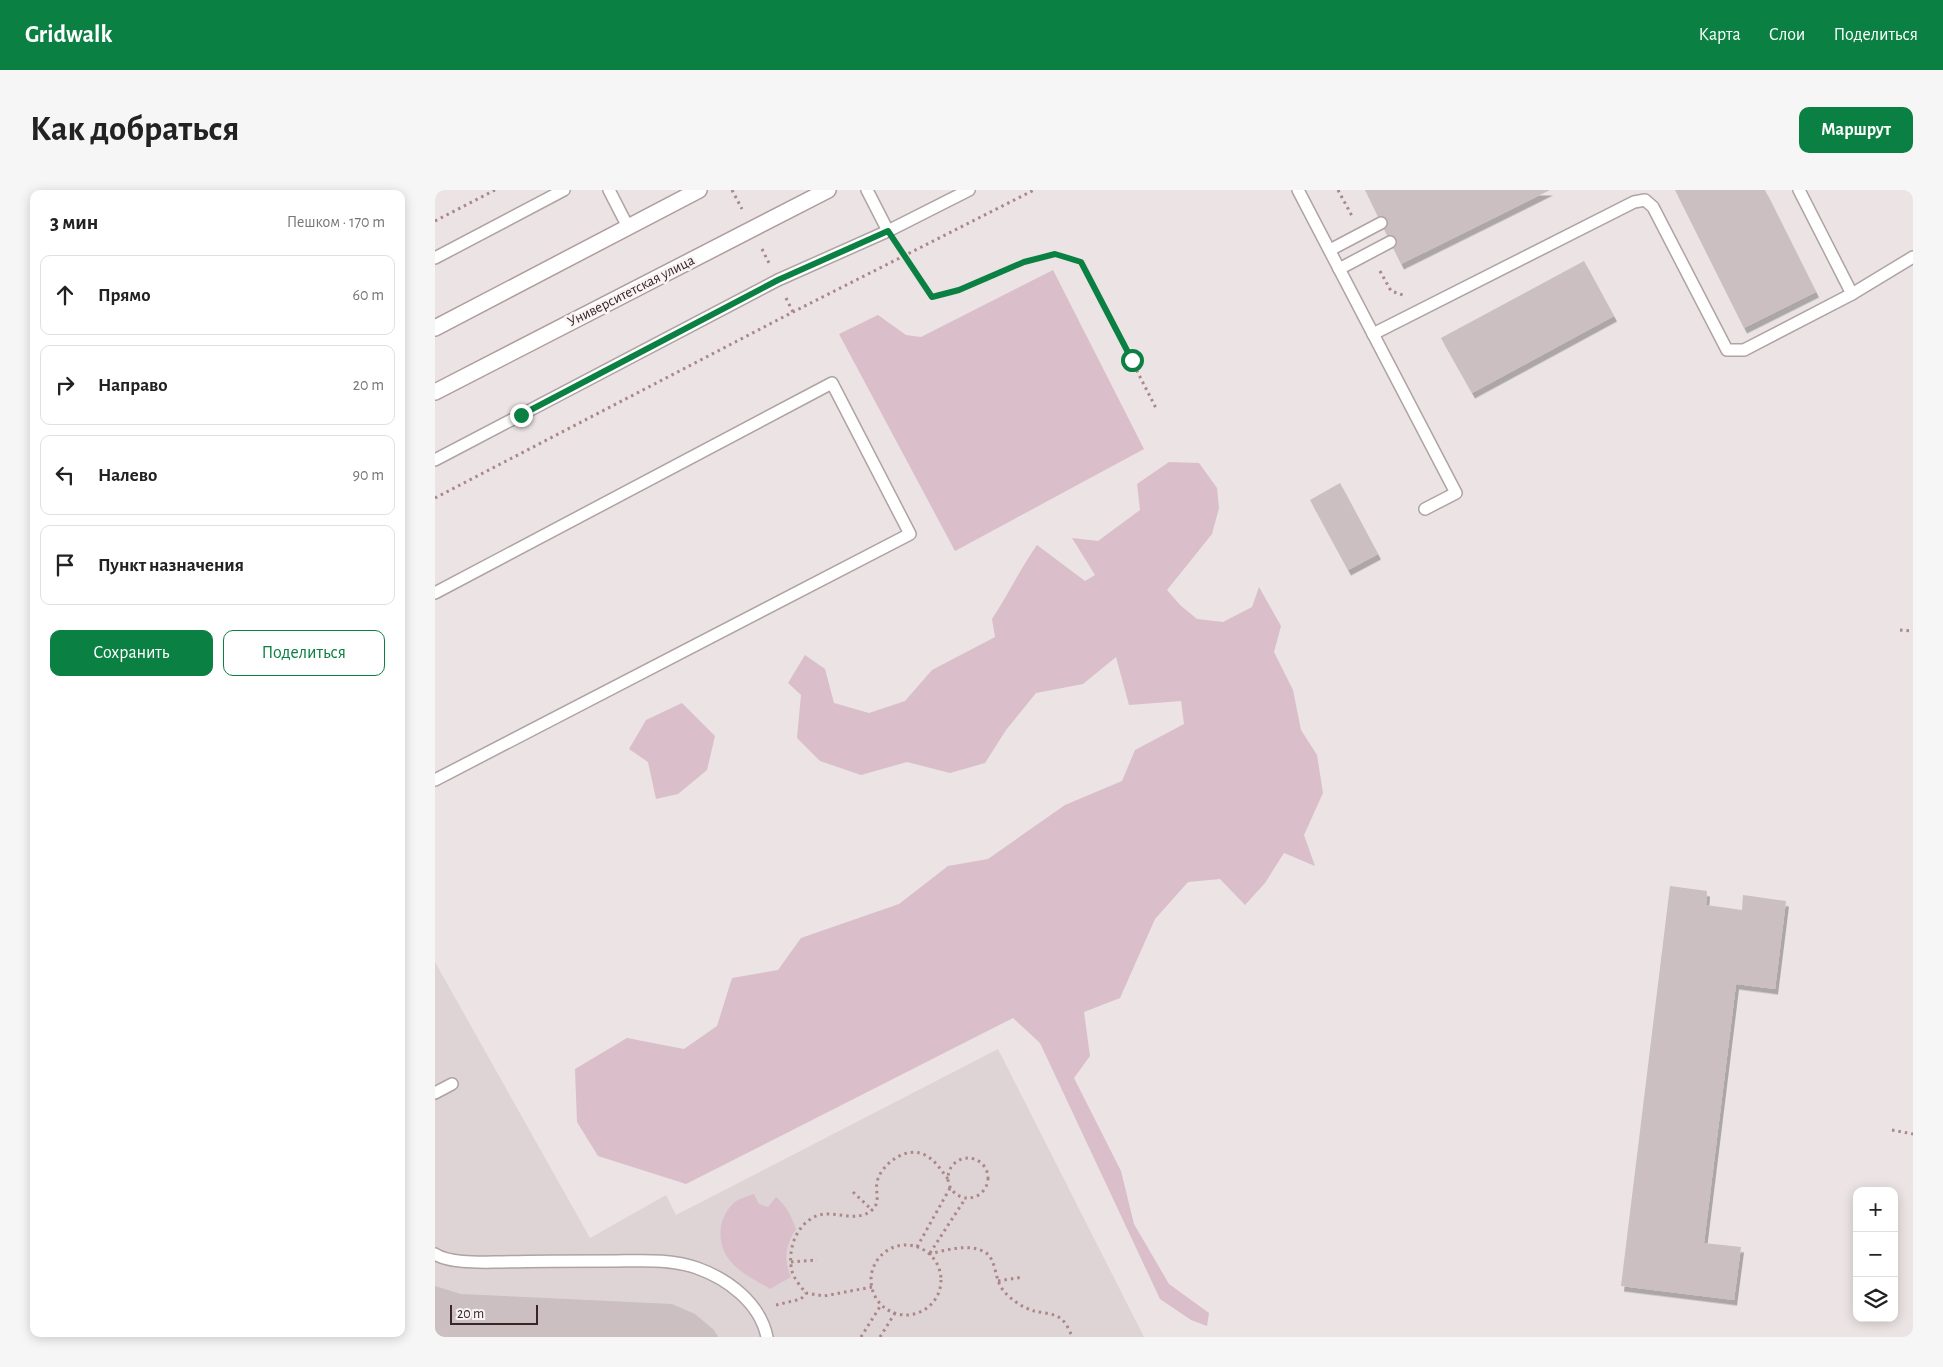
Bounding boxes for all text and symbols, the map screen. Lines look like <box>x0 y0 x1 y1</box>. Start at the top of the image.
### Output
text: Gridwalk <box>25 23 112 47</box>
text: Карта <box>1699 26 1741 44</box>
text: Слои <box>1769 26 1805 44</box>
text: Поделиться <box>1833 26 1918 44</box>
button: Маршрут <box>1799 107 1913 153</box>
text: Как добраться <box>30 112 239 147</box>
text: 3 мин <box>50 212 98 233</box>
text: Пешком · 170 m <box>287 214 385 230</box>
street label: Университетская улица <box>565 252 697 330</box>
icon: ahead <box>51 281 79 309</box>
text: Прямо <box>98 286 151 305</box>
text: 60 m <box>353 287 384 303</box>
route start <box>1121 349 1144 372</box>
icon: right <box>51 371 79 399</box>
text: Направо <box>98 376 168 395</box>
text: 20 m <box>353 377 384 393</box>
route end <box>510 404 533 427</box>
icon: left <box>51 461 79 489</box>
text: Налево <box>98 466 157 485</box>
text: 90 m <box>353 467 384 483</box>
icon: arrive <box>51 551 79 579</box>
text: Пункт назначения <box>98 556 244 575</box>
button: Сохранить <box>50 630 213 676</box>
button: Поделиться <box>223 630 385 676</box>
map controls <box>1853 1187 1898 1322</box>
button: + <box>1853 1187 1898 1232</box>
button: − <box>1853 1232 1898 1277</box>
button: layers <box>1853 1277 1898 1322</box>
scale bar <box>450 1302 537 1325</box>
text: 20 m <box>457 1307 484 1321</box>

